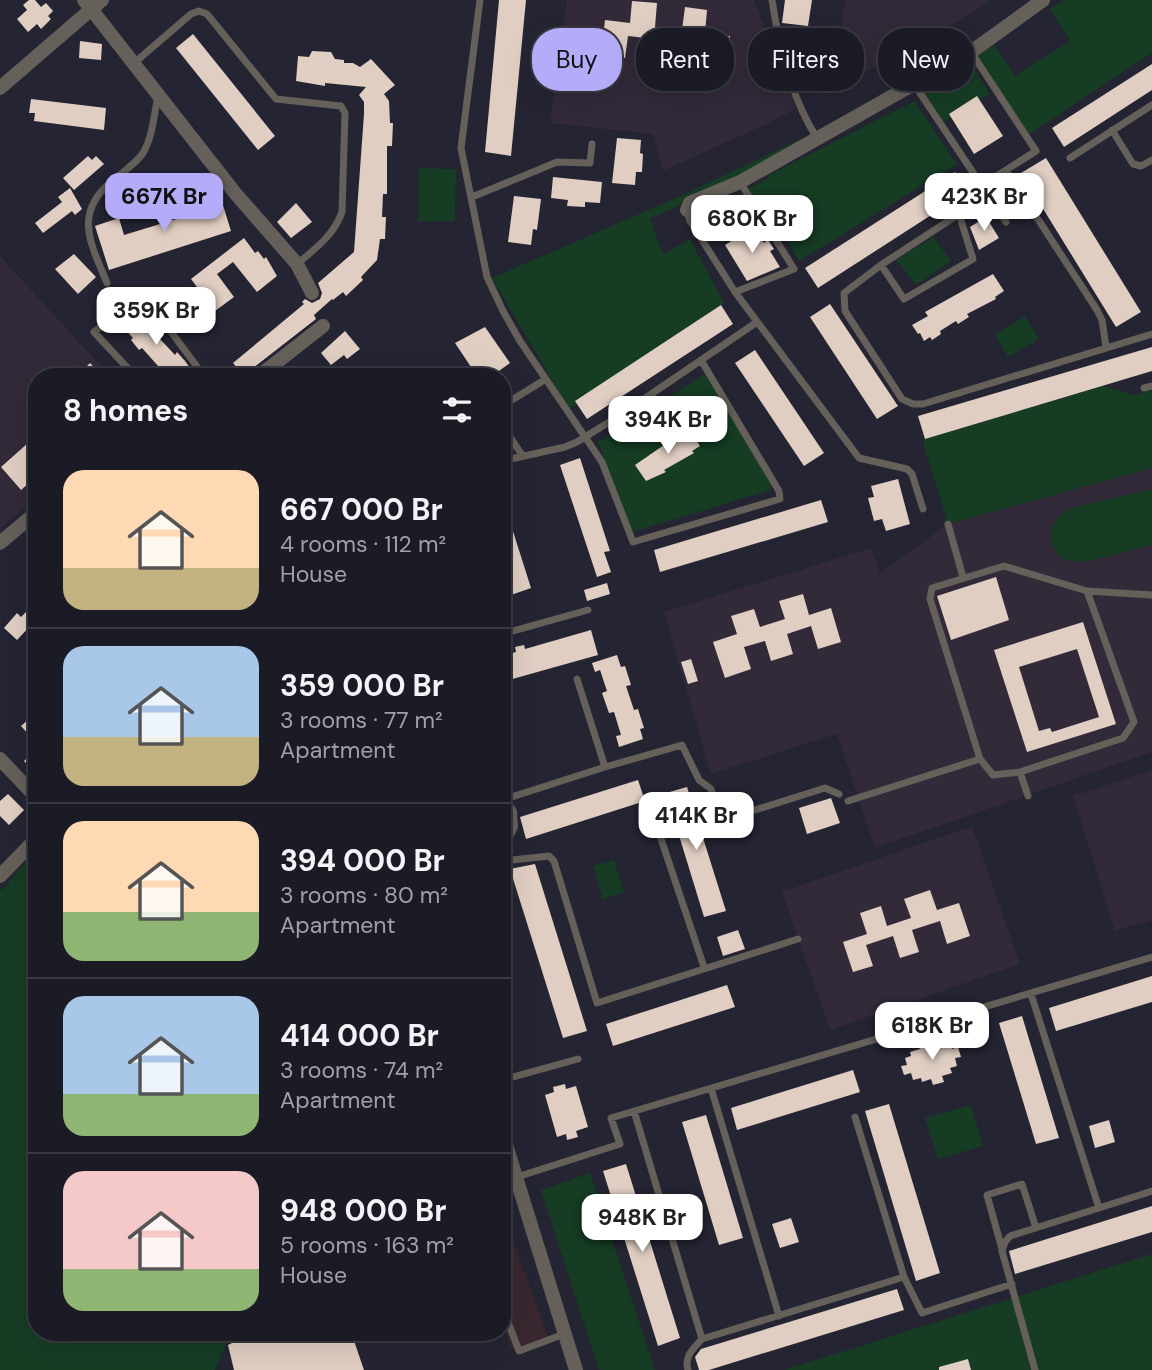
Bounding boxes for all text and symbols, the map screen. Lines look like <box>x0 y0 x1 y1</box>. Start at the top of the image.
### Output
chip: Buy <box>532 28 622 91</box>
chip: Rent <box>636 28 734 91</box>
chip: Filters <box>748 28 864 91</box>
chip: New <box>878 28 974 91</box>
pin: 667K Br <box>99 174 229 233</box>
pin: 423K Br <box>919 174 1049 233</box>
text: 667K Br <box>121 181 207 211</box>
text: 423K Br <box>941 181 1027 211</box>
pin: 680K Br <box>687 196 817 255</box>
text: 680K Br <box>707 203 797 233</box>
pin: 359K Br <box>91 288 221 347</box>
text: 359K Br <box>113 295 199 325</box>
text: 8 homes <box>63 391 188 430</box>
icon: filters <box>438 391 476 429</box>
pin: 394K Br <box>603 396 733 456</box>
text: 394K Br <box>624 404 712 434</box>
text: 667 000 Br <box>280 490 443 529</box>
icon: home <box>119 498 203 582</box>
text: 4 rooms · 112 m² <box>280 529 446 559</box>
text: House <box>280 559 347 589</box>
text: 359 000 Br <box>280 666 444 705</box>
icon: home <box>119 674 203 758</box>
text: 3 rooms · 77 m² <box>280 705 443 735</box>
text: Apartment <box>280 735 395 765</box>
pin: 414K Br <box>631 792 761 852</box>
text: 414K Br <box>655 800 737 830</box>
text: 394 000 Br <box>280 841 445 880</box>
icon: home <box>119 849 203 933</box>
text: 3 rooms · 80 m² <box>280 880 448 910</box>
text: Apartment <box>280 910 395 940</box>
pin: 618K Br <box>867 1002 997 1062</box>
text: 618K Br <box>891 1010 973 1040</box>
text: 414 000 Br <box>280 1016 439 1055</box>
icon: home <box>119 1024 203 1108</box>
text: 3 rooms · 74 m² <box>280 1055 443 1085</box>
text: Apartment <box>280 1085 395 1115</box>
text: 948 000 Br <box>280 1191 446 1230</box>
pin: 948K Br <box>577 1194 707 1254</box>
icon: home <box>119 1199 203 1283</box>
text: 948K Br <box>598 1202 686 1232</box>
text: 5 rooms · 163 m² <box>280 1230 454 1260</box>
text: House <box>280 1260 347 1290</box>

